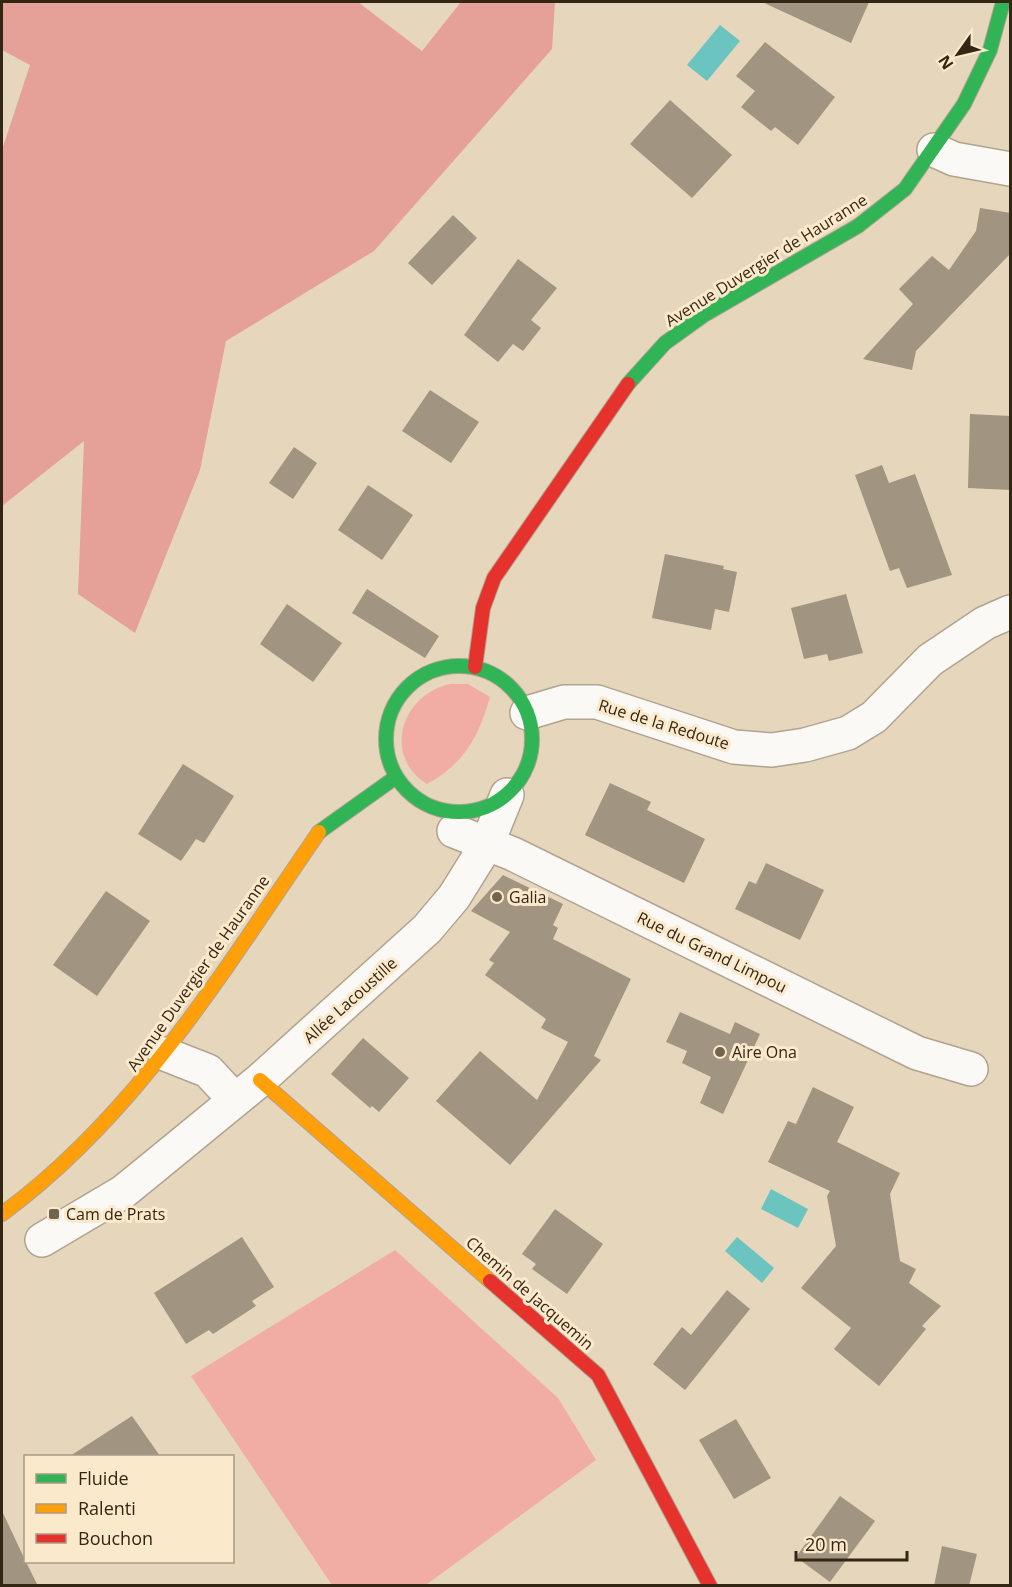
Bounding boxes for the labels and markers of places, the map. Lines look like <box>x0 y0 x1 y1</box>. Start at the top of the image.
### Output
place label: Galia <box>509 886 547 908</box>
marker: Galia <box>490 890 504 904</box>
place label: Aire Ona <box>732 1041 797 1063</box>
marker: Aire Ona <box>713 1045 727 1059</box>
place label: Cam de Prats <box>66 1203 165 1225</box>
marker: Cam de Prats <box>47 1207 61 1221</box>

